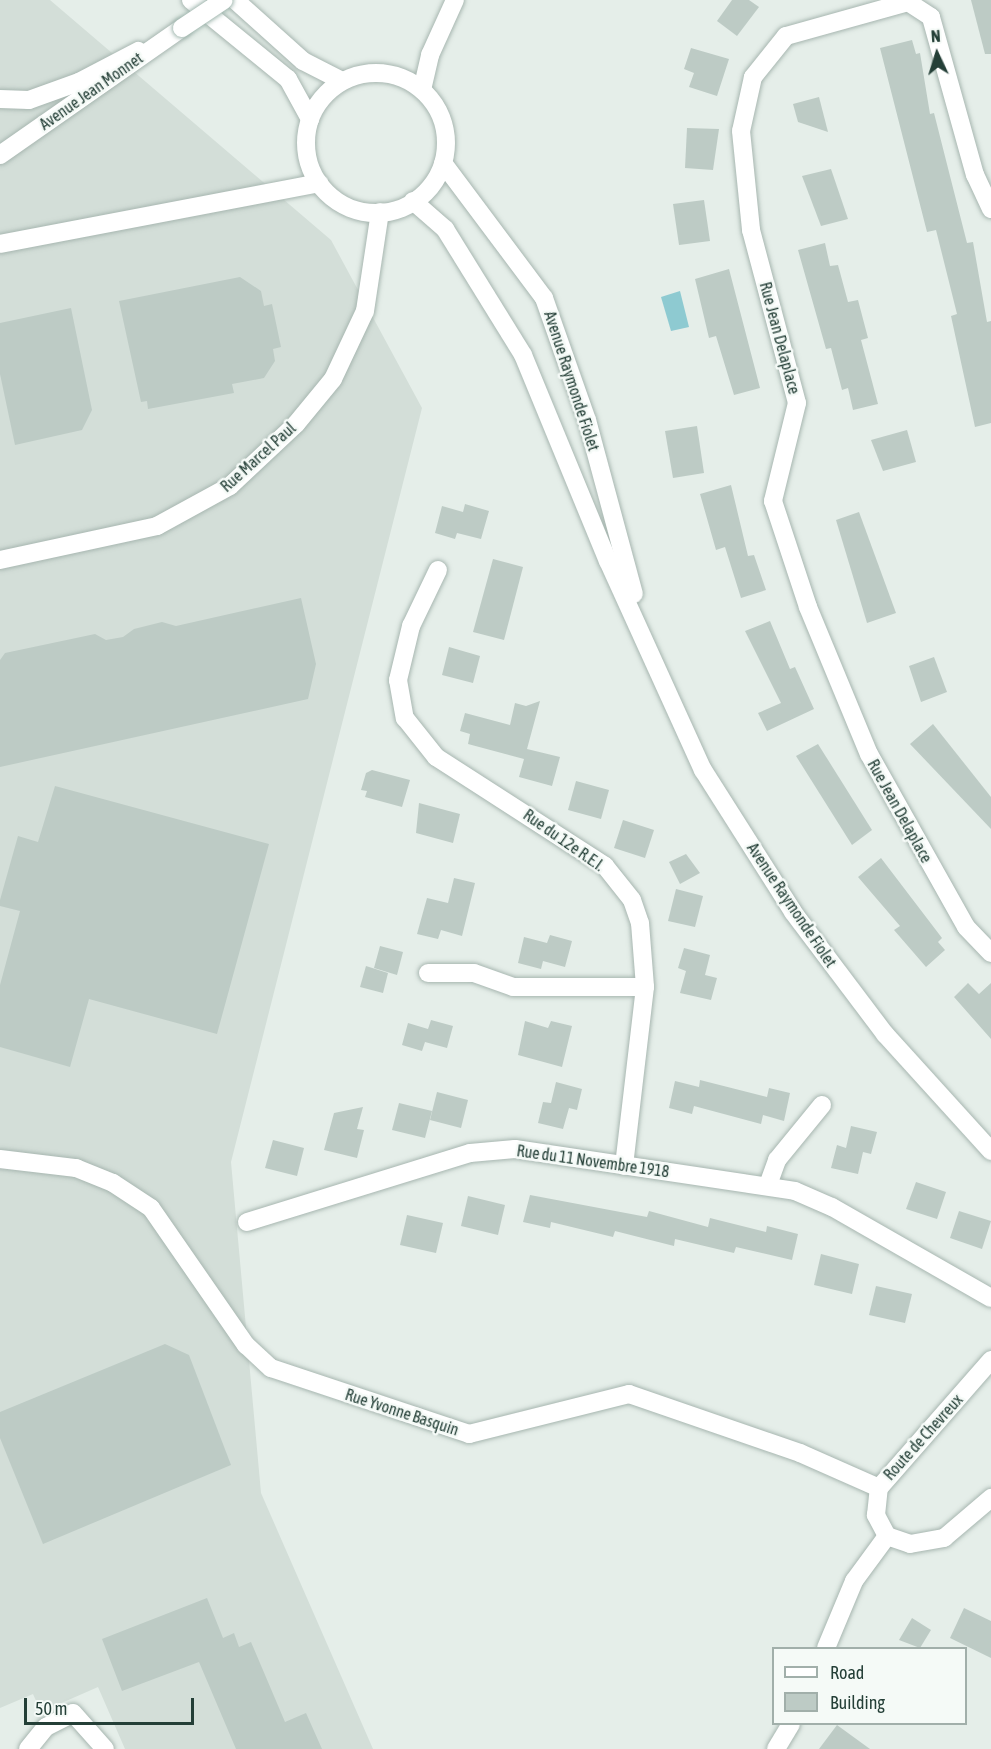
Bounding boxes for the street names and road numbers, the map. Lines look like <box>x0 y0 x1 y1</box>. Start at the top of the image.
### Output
street label: Avenue Jean Monnet <box>36 48 146 134</box>
street label: Rue Jean Delaplace <box>756 280 804 396</box>
street label: Avenue Raymonde Fiolet <box>540 309 604 453</box>
street label: Rue Marcel Paul <box>216 418 300 496</box>
street label: Rue Jean Delaplace <box>864 756 936 866</box>
street label: Rue du 12e R.E.I. <box>520 805 608 875</box>
street label: Avenue Raymonde Fiolet <box>743 839 841 971</box>
street label: Rue du 11 Novembre 1918 <box>516 1141 670 1181</box>
street label: Rue Yvonne Basquin <box>343 1385 461 1439</box>
street label: Route de Chevreux <box>879 1390 967 1484</box>

